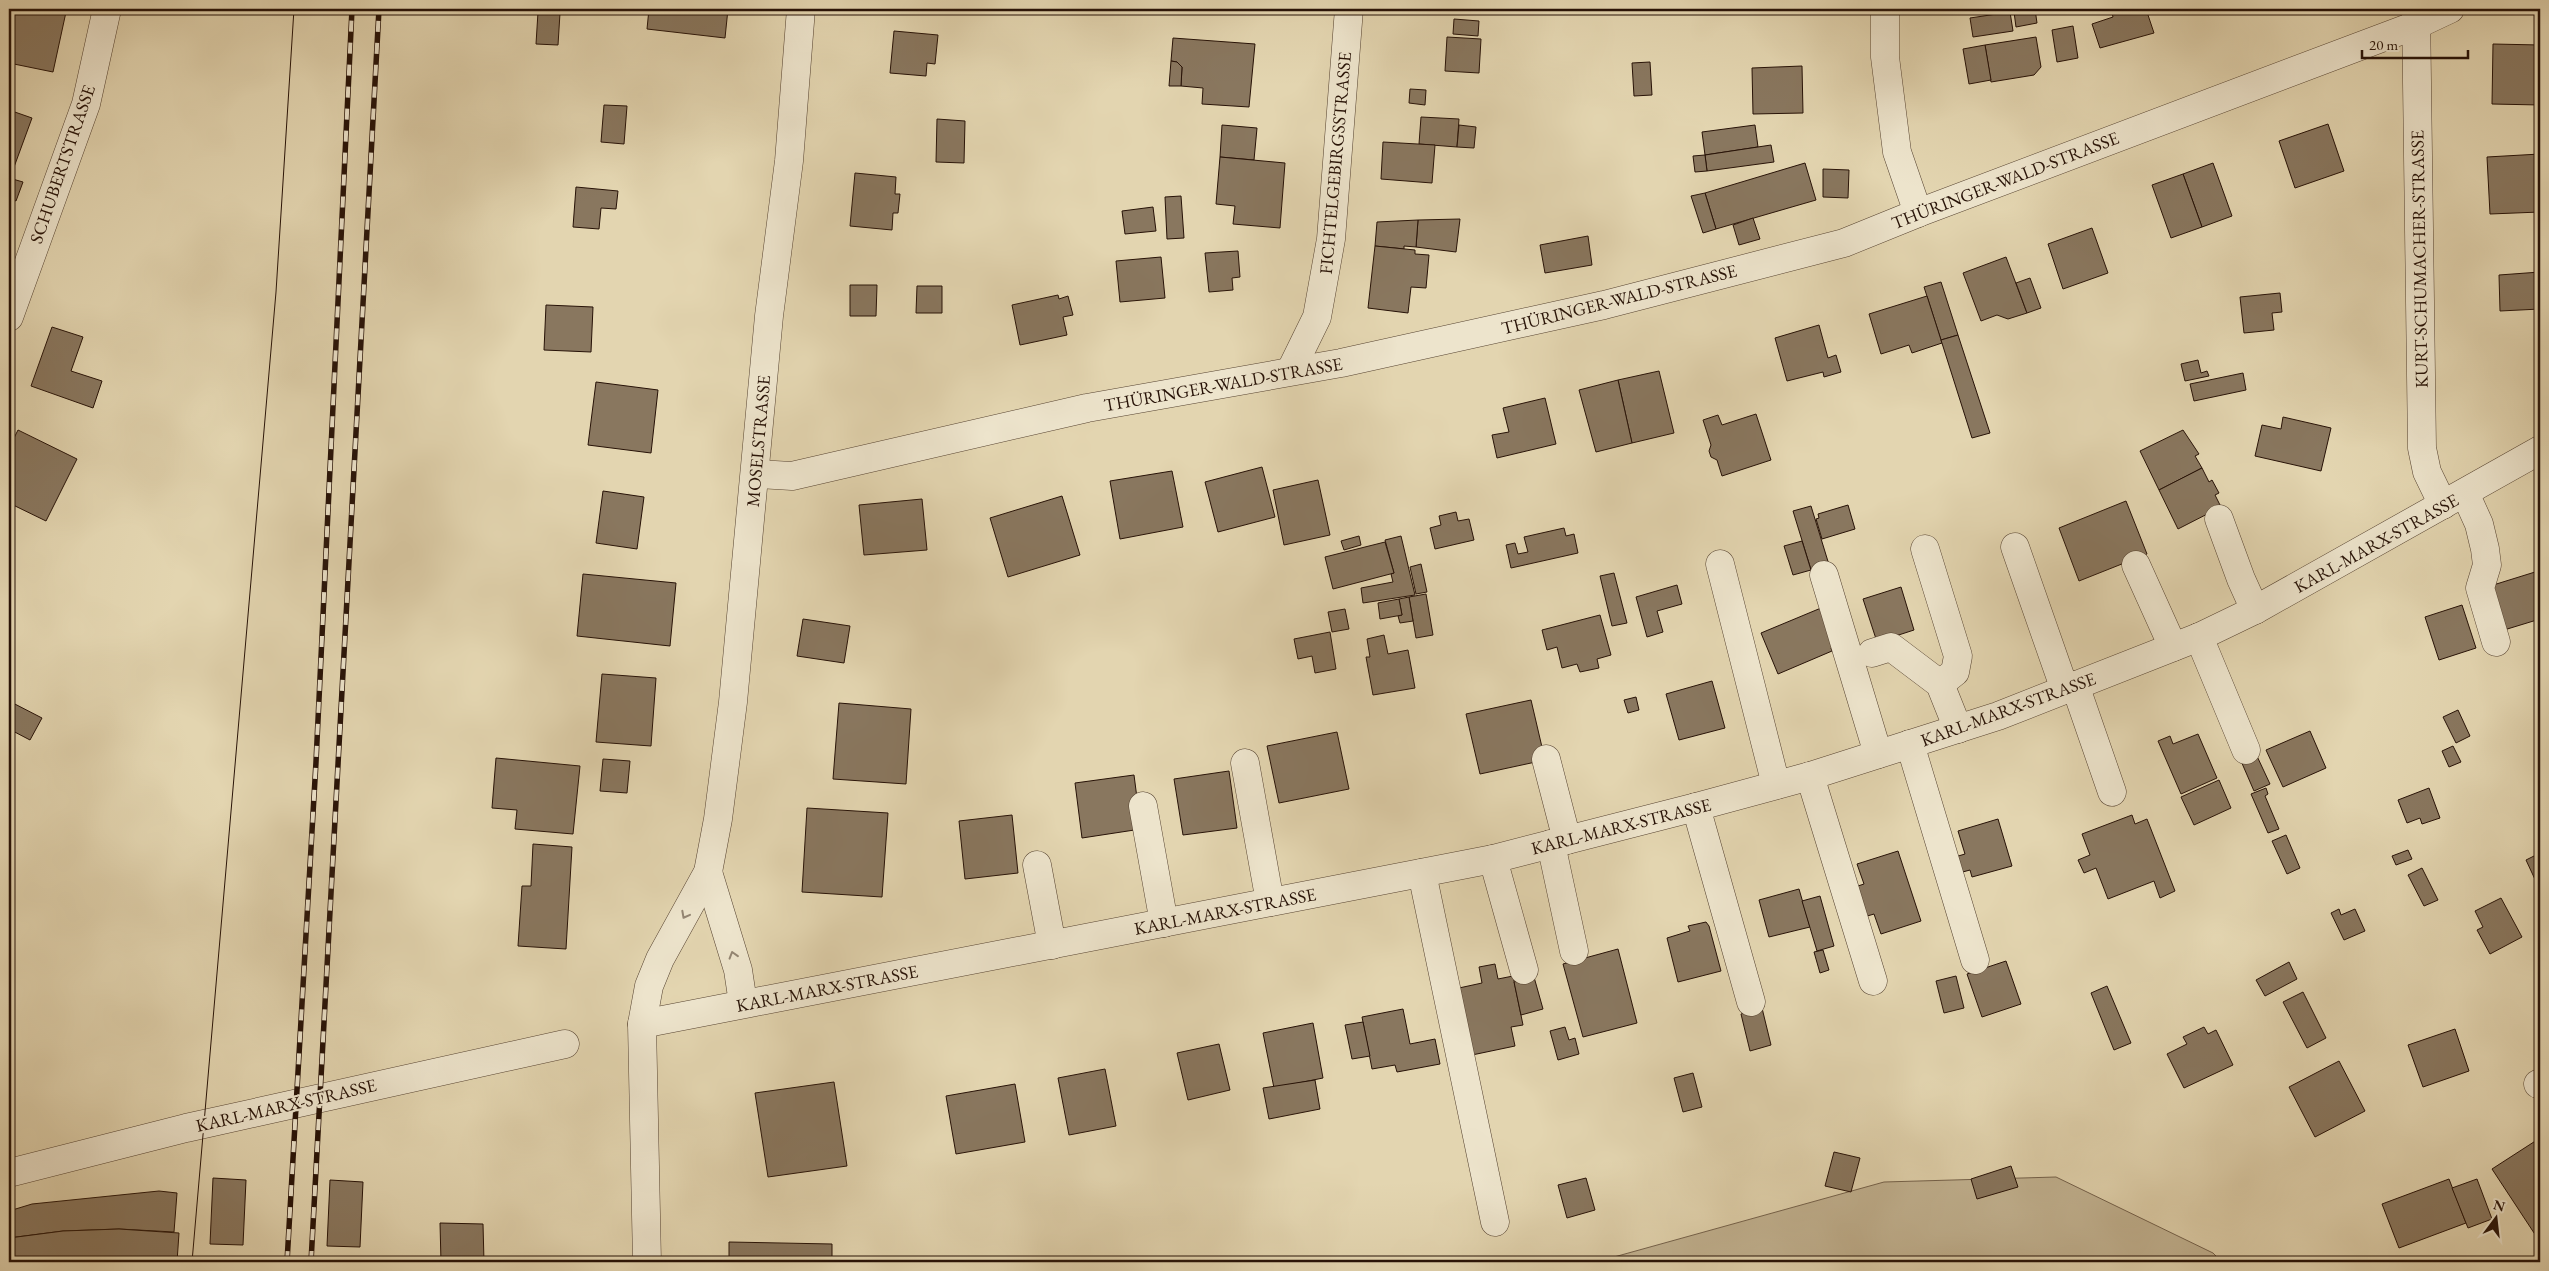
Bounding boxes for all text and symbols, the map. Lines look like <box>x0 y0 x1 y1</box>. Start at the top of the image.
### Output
scale bar <box>2362 28 2468 60</box>
text: 20 m <box>2369 35 2398 54</box>
street label: FICHTELGEBIRGSSTRASSE <box>1314 51 1356 275</box>
street label: SCHUBERTSTRASSE <box>24 82 100 246</box>
street label: THÜRINGER-WALD-STRASSE <box>1888 126 2122 234</box>
street label: KURT-SCHUMACHER-STRASSE <box>2405 130 2433 388</box>
street label: THÜRINGER-WALD-STRASSE <box>1499 259 1739 339</box>
street label: THÜRINGER-WALD-STRASSE <box>1102 352 1344 416</box>
street label: MOSELSTRASSE <box>741 374 775 508</box>
street label: KARL-MARX-STRASSE <box>2290 488 2462 598</box>
street label: KARL-MARX-STRASSE <box>1917 667 2099 751</box>
street label: KARL-MARX-STRASSE <box>1529 793 1713 859</box>
street label: KARL-MARX-STRASSE <box>1132 882 1318 940</box>
one-way arrow <box>681 909 691 918</box>
one-way arrow <box>729 952 739 960</box>
street label: KARL-MARX-STRASSE <box>734 959 920 1017</box>
street label: KARL-MARX-STRASSE <box>193 1073 379 1137</box>
north arrow <box>2472 1194 2522 1244</box>
text: N <box>2492 1195 2508 1216</box>

